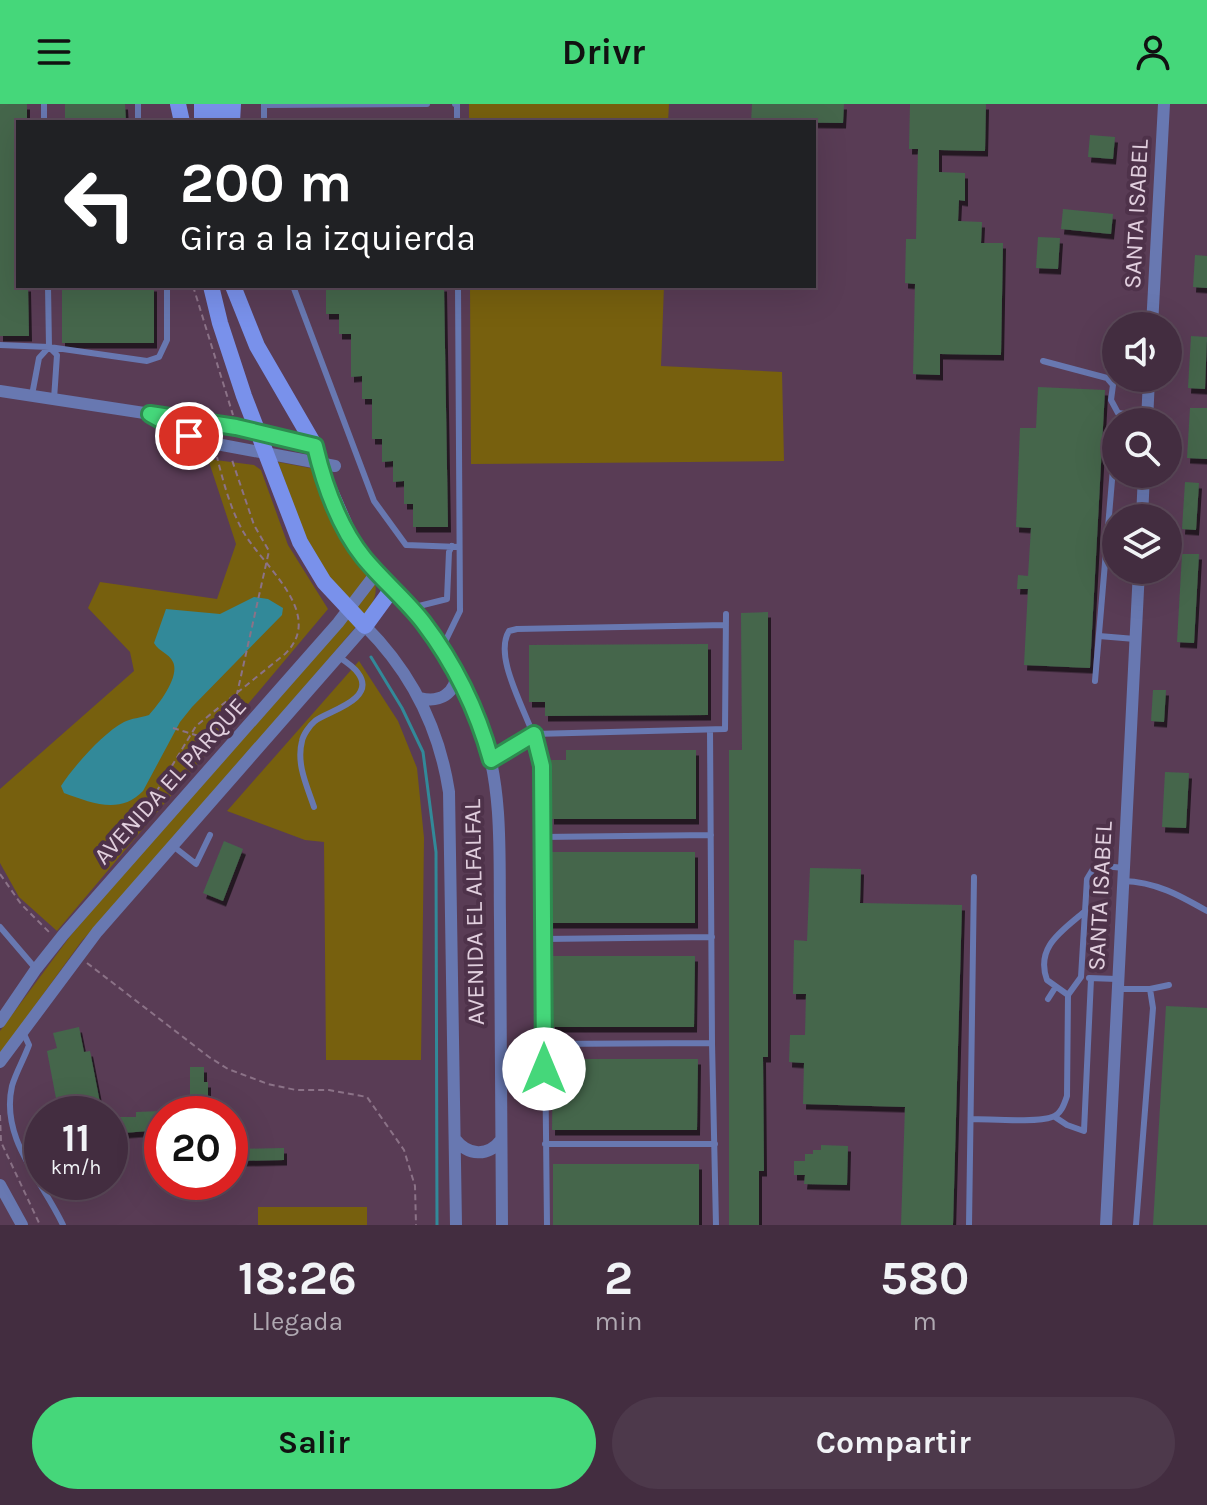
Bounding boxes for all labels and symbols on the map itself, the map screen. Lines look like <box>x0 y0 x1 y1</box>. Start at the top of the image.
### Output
street label: SANTA ISABEL <box>1118 138 1154 290</box>
pin <box>155 402 223 470</box>
street label: AVENIDA EL PARQUE <box>88 692 252 870</box>
street label: AVENIDA EL ALFALFAL <box>458 798 490 1025</box>
street label: SANTA ISABEL <box>1082 820 1118 972</box>
position arrow <box>502 1027 586 1111</box>
speed limit sign: 20 <box>144 1096 248 1200</box>

